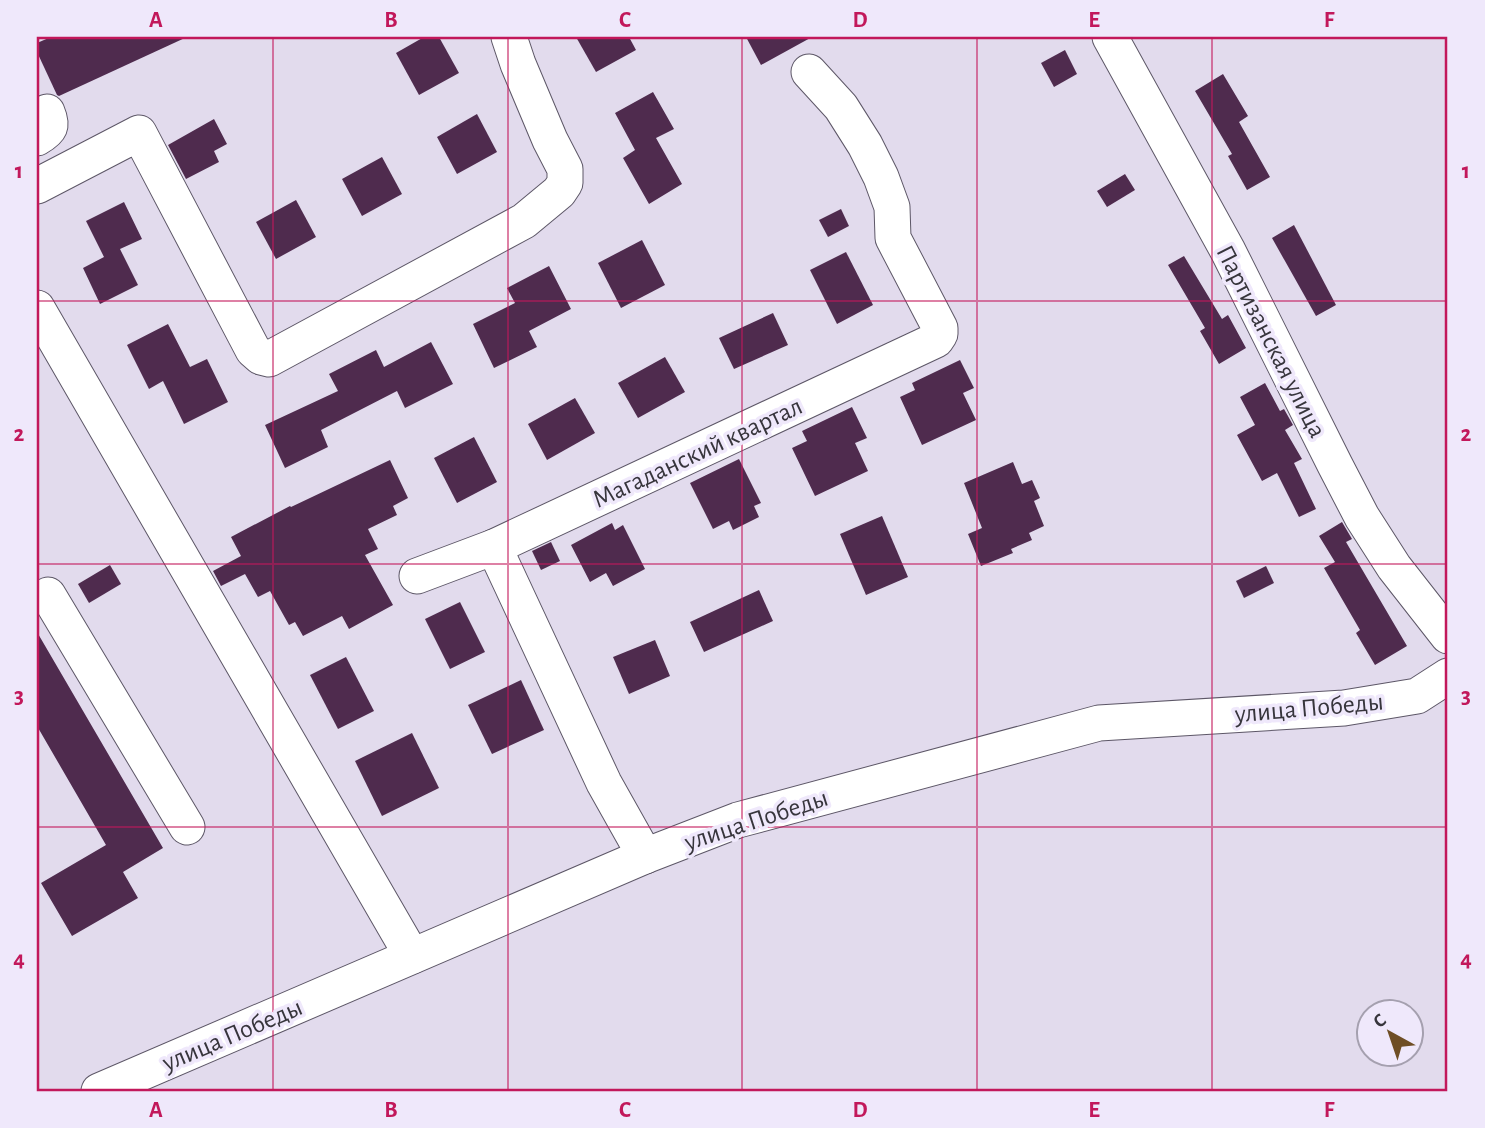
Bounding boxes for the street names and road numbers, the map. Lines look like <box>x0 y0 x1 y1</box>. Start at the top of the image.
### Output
street label: Партизанская улица <box>1211 241 1331 442</box>
street label: Магаданский квартал <box>589 393 806 513</box>
street label: улица Победы <box>1233 689 1385 728</box>
street label: улица Победы <box>680 785 831 856</box>
street label: улица Победы <box>158 994 306 1076</box>

